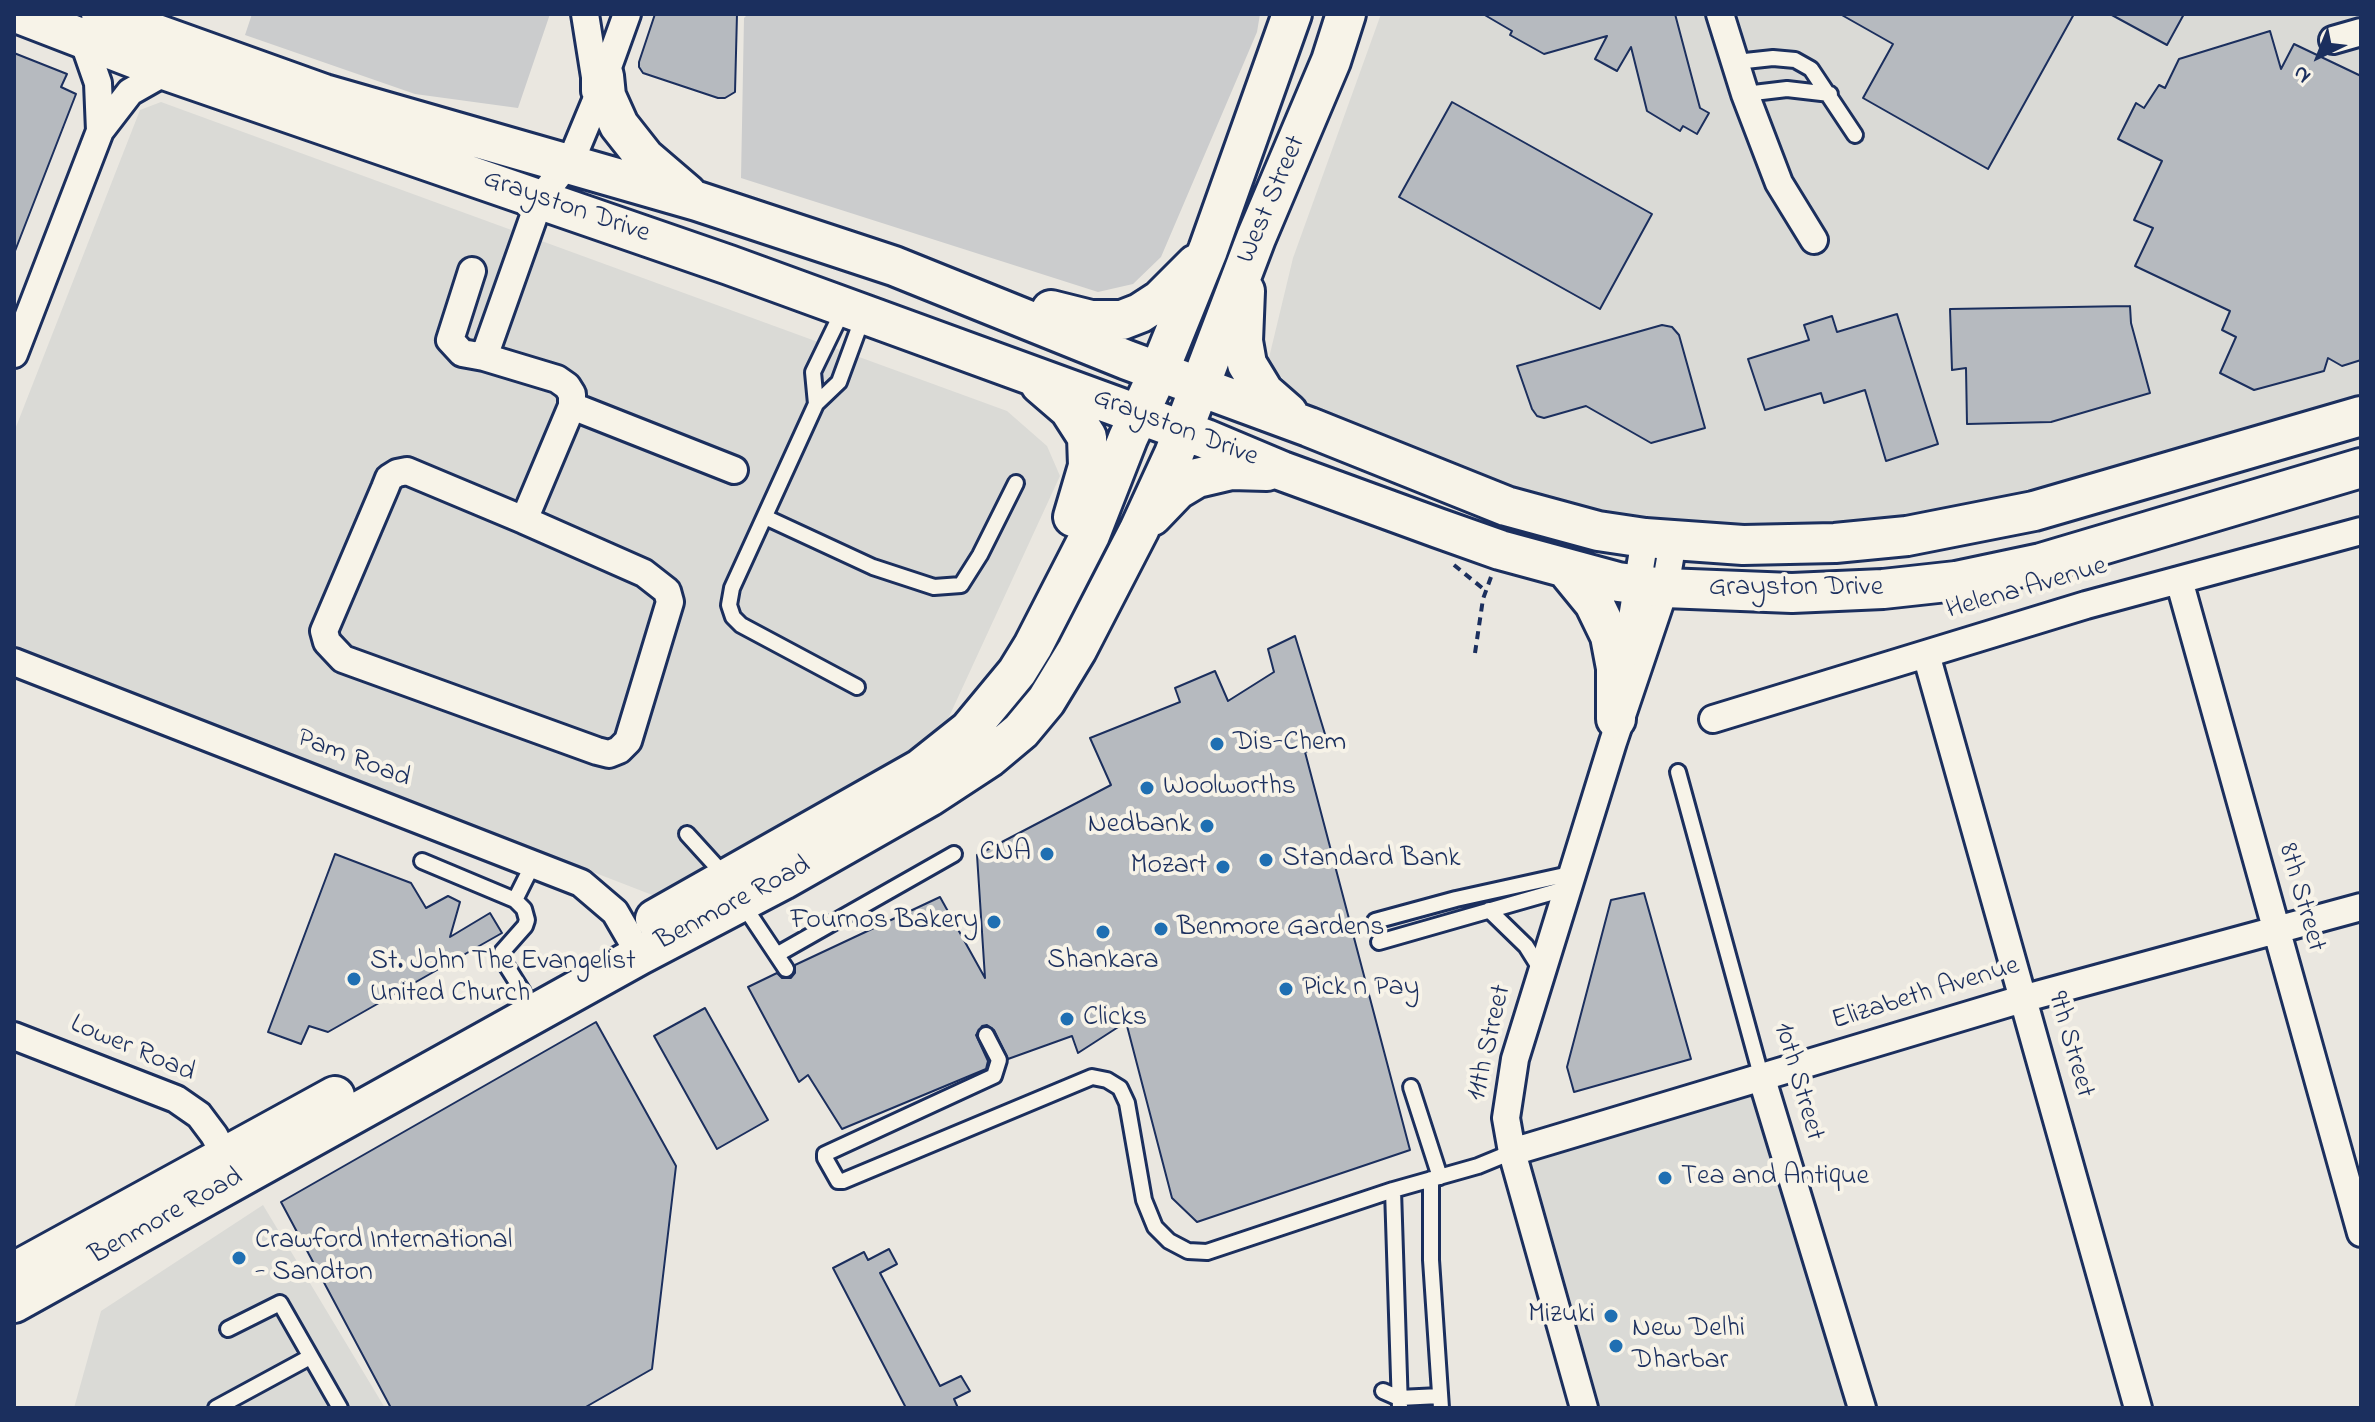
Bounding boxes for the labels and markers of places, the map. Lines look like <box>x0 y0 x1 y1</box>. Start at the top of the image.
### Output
place label: Dis-Chem <box>1233 727 1346 761</box>
marker: Dis-Chem <box>1208 735 1226 753</box>
place label: Woolworths <box>1163 771 1296 805</box>
marker: Woolworths <box>1138 779 1156 797</box>
place label: Nedbank <box>1088 809 1191 843</box>
marker: Nedbank <box>1198 817 1216 835</box>
place label: CNA <box>979 837 1031 871</box>
place label: Standard Bank <box>1282 843 1461 877</box>
marker: CNA <box>1038 845 1056 863</box>
place label: Mozart <box>1131 850 1207 884</box>
marker: Standard Bank <box>1257 851 1275 869</box>
marker: Mozart <box>1214 858 1232 876</box>
place label: Fournos Bakery <box>791 905 978 939</box>
place label: Benmore Gardens <box>1177 912 1384 946</box>
marker: Fournos Bakery <box>985 913 1003 931</box>
marker: Benmore Gardens <box>1152 920 1170 938</box>
marker: Shankara <box>1094 923 1112 941</box>
place label: Shankara <box>1047 945 1159 979</box>
place label: St. John The Evangelist United Church <box>370 946 636 1012</box>
marker: St. John The Evangelist United Church <box>345 970 363 988</box>
place label: Pick n Pay <box>1302 972 1419 1006</box>
marker: Pick n Pay <box>1277 980 1295 998</box>
place label: Clicks <box>1083 1002 1147 1036</box>
marker: Clicks <box>1058 1010 1076 1028</box>
place label: Tea and Antique <box>1681 1161 1869 1195</box>
marker: Tea and Antique <box>1656 1169 1674 1187</box>
place label: Crawford International - Sandton <box>255 1225 512 1291</box>
marker: Crawford International - Sandton <box>230 1249 248 1267</box>
place label: Mizuki <box>1528 1299 1595 1333</box>
marker: Mizuki <box>1602 1307 1620 1325</box>
place label: New Delhi Dharbar <box>1632 1313 1745 1379</box>
marker: New Delhi Dharbar <box>1607 1337 1625 1355</box>

